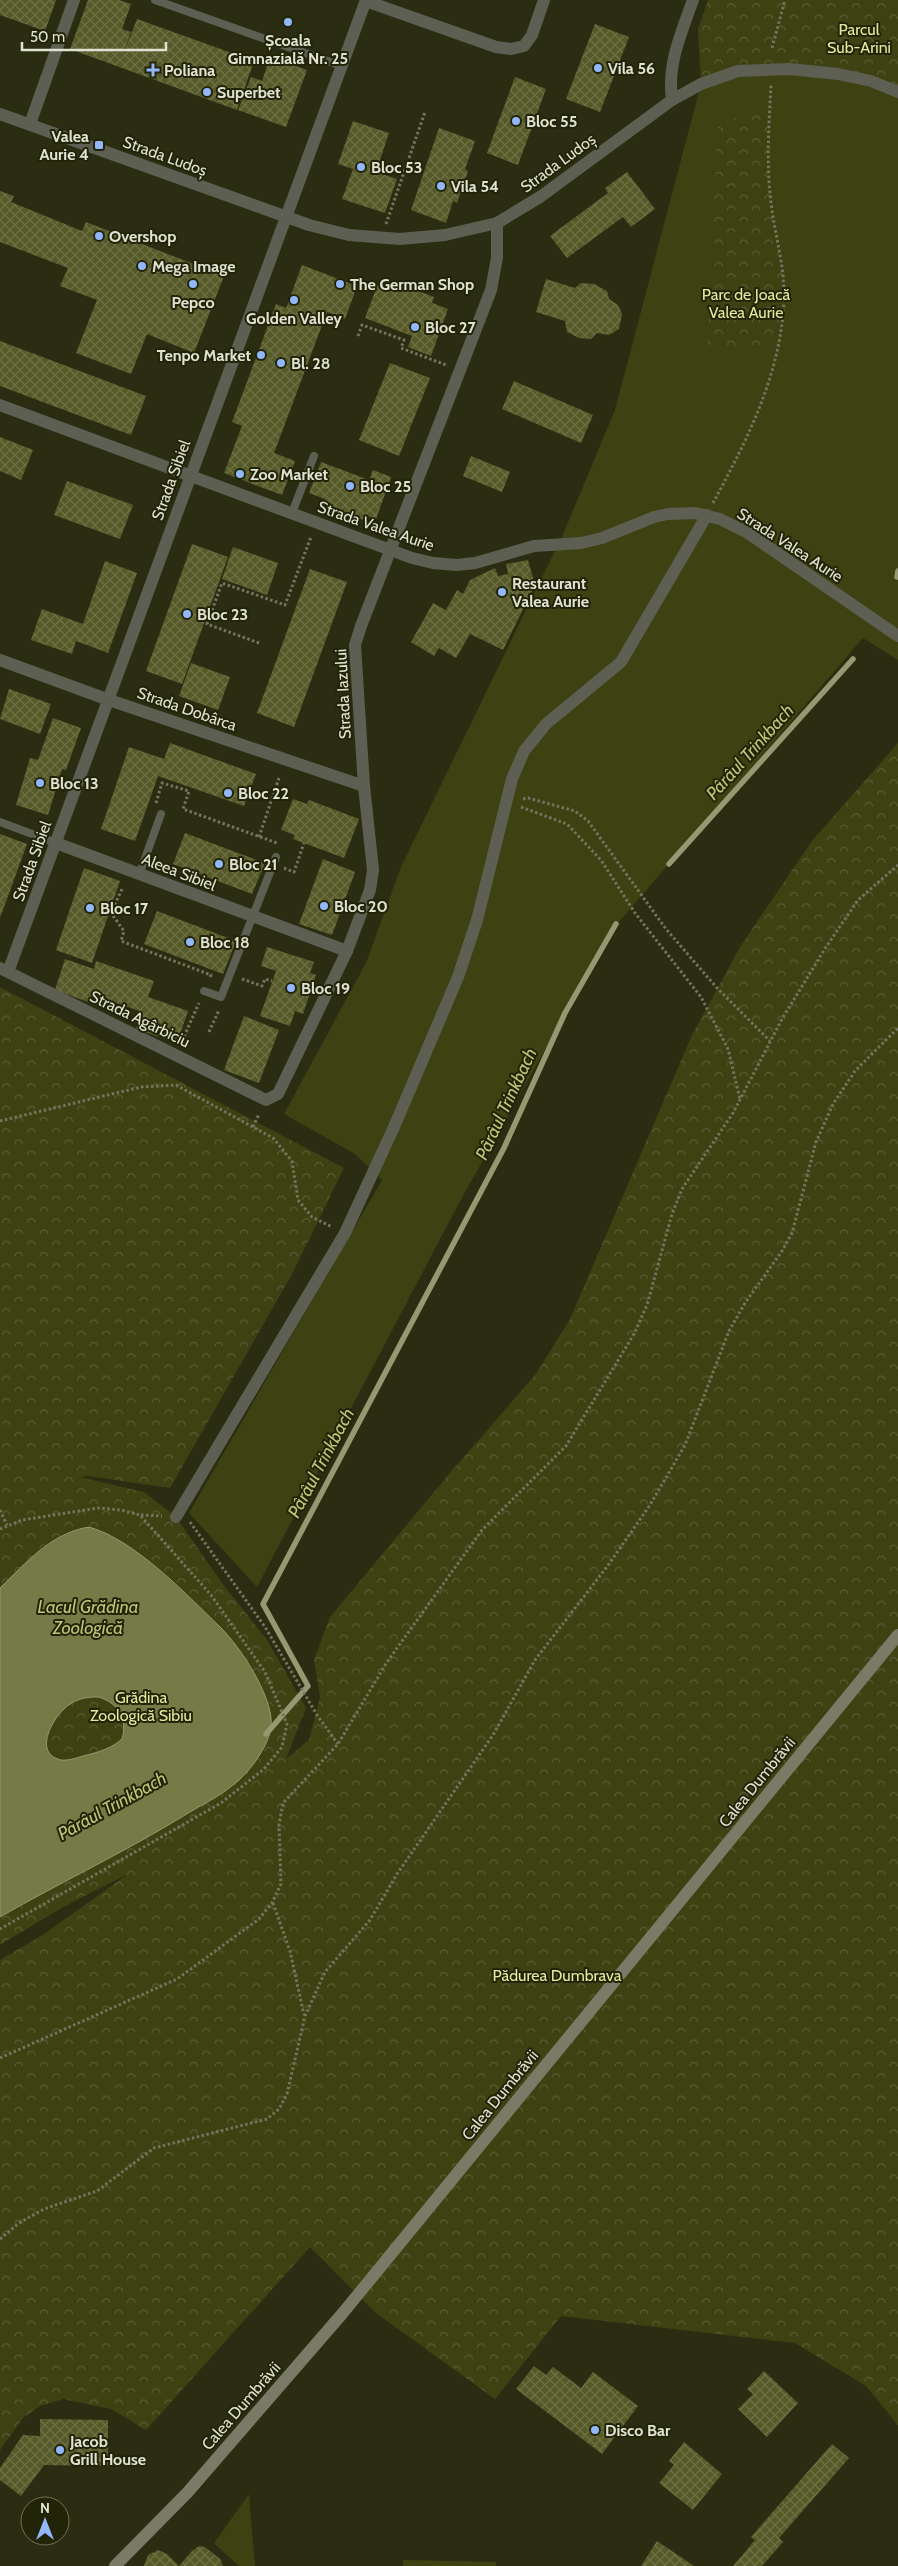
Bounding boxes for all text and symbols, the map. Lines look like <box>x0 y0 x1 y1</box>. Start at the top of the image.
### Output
marker: Școala Gimnazială Nr. 25 <box>282 16 294 28</box>
scale bar <box>22 20 166 52</box>
park label: Parcul Sub-Arini <box>827 20 891 57</box>
text: 50 m <box>30 28 65 46</box>
place label: Școala Gimnazială Nr. 25 <box>228 31 348 68</box>
place label: Vila 56 <box>608 59 655 78</box>
place label: Poliana <box>164 61 215 80</box>
marker: Vila 56 <box>592 62 604 74</box>
marker: Poliana <box>146 63 160 77</box>
place label: Superbet <box>217 83 281 102</box>
marker: Superbet <box>201 86 213 98</box>
place label: Bloc 55 <box>526 112 577 131</box>
marker: Bloc 55 <box>510 115 522 127</box>
place label: Valea Aurie 4 <box>40 127 89 164</box>
street label: Strada Ludoș <box>517 129 600 197</box>
street label: Strada Ludoș <box>120 132 210 181</box>
marker: Valea Aurie 4 <box>93 139 105 151</box>
place label: Bloc 53 <box>371 158 422 177</box>
marker: Bloc 53 <box>355 161 367 173</box>
place label: Vila 54 <box>451 177 499 196</box>
marker: Vila 54 <box>435 180 447 192</box>
place label: Overshop <box>109 227 176 246</box>
marker: Overshop <box>93 230 105 242</box>
place label: Mega Image <box>152 257 235 276</box>
marker: Mega Image <box>136 260 148 272</box>
place label: The German Shop <box>350 275 474 294</box>
marker: Pepco <box>187 278 199 290</box>
marker: The German Shop <box>334 278 346 290</box>
park label: Parc de Joacă Valea Aurie <box>702 285 790 322</box>
place label: Pepco <box>171 293 215 312</box>
marker: Golden Valley <box>288 294 300 306</box>
place label: Golden Valley <box>246 309 342 328</box>
place label: Bloc 27 <box>425 318 477 337</box>
marker: Bloc 27 <box>409 321 421 333</box>
place label: Tenpo Market <box>157 346 251 365</box>
marker: Tenpo Market <box>255 349 267 361</box>
place label: Bl. 28 <box>291 354 330 373</box>
marker: Bl. 28 <box>275 357 287 369</box>
street label: Strada Sibiel <box>148 437 194 523</box>
place label: Zoo Market <box>250 465 328 484</box>
marker: Zoo Market <box>234 468 246 480</box>
place label: Bloc 25 <box>360 477 411 496</box>
marker: Bloc 25 <box>344 480 356 492</box>
street label: Strada Valea Aurie <box>315 497 437 555</box>
street label: Strada Valea Aurie <box>734 504 846 586</box>
place label: Restaurant Valea Aurie <box>512 574 589 611</box>
marker: Restaurant Valea Aurie <box>496 586 508 598</box>
place label: Bloc 23 <box>197 605 248 624</box>
marker: Bloc 23 <box>181 608 193 620</box>
street label: Strada Iazului <box>331 648 355 740</box>
street label: Strada Dobârca <box>135 683 240 735</box>
water label: Pârâul Trinkbach <box>701 700 799 804</box>
place label: Bloc 13 <box>50 774 99 793</box>
marker: Bloc 13 <box>34 777 46 789</box>
place label: Bloc 22 <box>238 784 289 803</box>
marker: Bloc 22 <box>222 787 234 799</box>
street label: Strada Sibiel <box>9 818 55 904</box>
street label: Aleea Sibiel <box>139 849 219 895</box>
place label: Bloc 21 <box>229 855 277 874</box>
marker: Bloc 21 <box>213 858 225 870</box>
place label: Bloc 20 <box>334 897 388 916</box>
place label: Bloc 17 <box>100 899 149 918</box>
marker: Bloc 20 <box>318 900 330 912</box>
marker: Bloc 17 <box>84 902 96 914</box>
place label: Bloc 18 <box>200 933 250 952</box>
marker: Bloc 18 <box>184 936 196 948</box>
place label: Bloc 19 <box>301 979 350 998</box>
marker: Bloc 19 <box>285 982 297 994</box>
street label: Strada Agârbiciu <box>87 987 193 1051</box>
water label: Pârâul Trinkbach <box>470 1045 542 1163</box>
water label: Pârâul Trinkbach <box>283 1404 359 1522</box>
water label: Lacul Grădina Zoologică <box>38 1596 138 1639</box>
park label: Grădina Zoologică Sibiu <box>90 1688 192 1725</box>
street label: Calea Dumbrăvii <box>715 1733 799 1831</box>
water label: Pârâul Trinkbach <box>54 1767 170 1845</box>
park label: Pădurea Dumbrava <box>493 1966 622 1985</box>
street label: Calea Dumbrăvii <box>458 2046 542 2144</box>
street label: Calea Dumbrăvii <box>198 2358 284 2454</box>
place label: Disco Bar <box>605 2421 671 2440</box>
marker: Disco Bar <box>589 2424 601 2436</box>
place label: Jacob Grill House <box>69 2432 146 2469</box>
marker: Jacob Grill House <box>54 2444 66 2456</box>
north arrow <box>20 2496 70 2546</box>
text: N <box>40 2499 50 2517</box>

